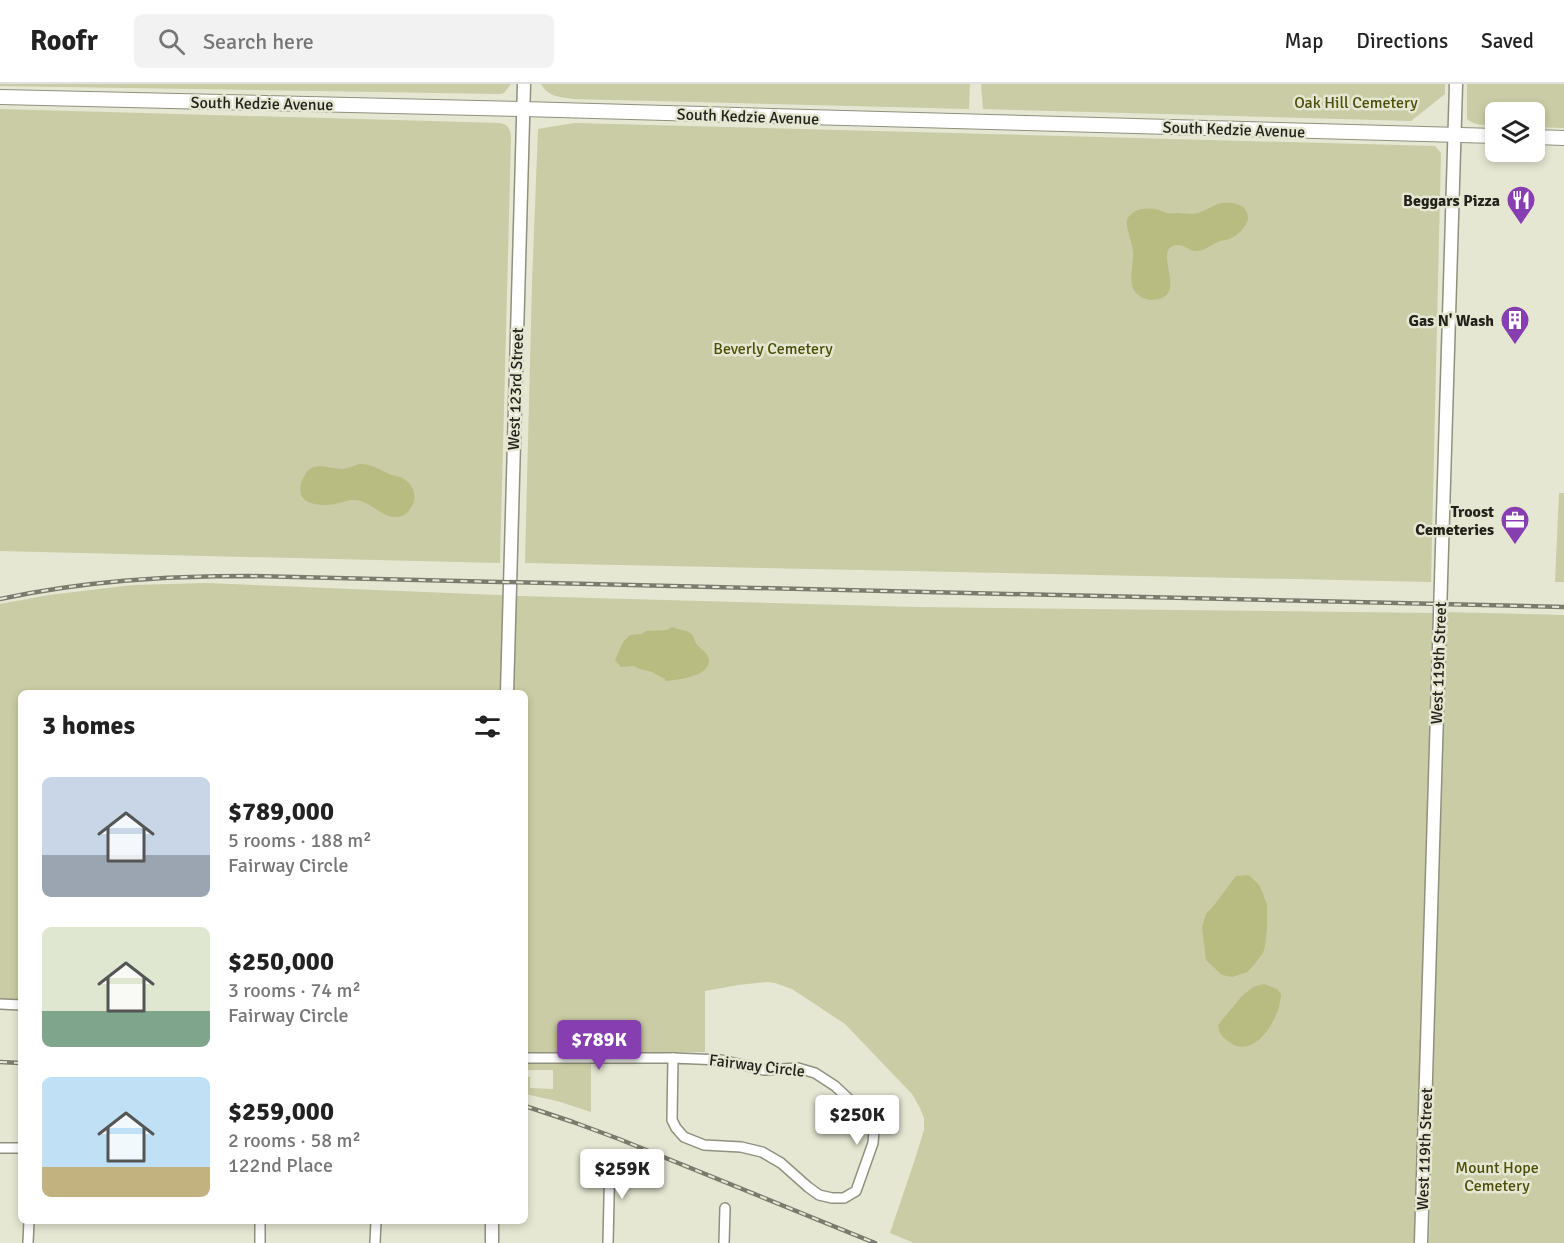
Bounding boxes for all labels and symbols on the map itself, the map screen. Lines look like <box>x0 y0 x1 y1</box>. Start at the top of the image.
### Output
street label: South Kedzie Avenue <box>191 93 333 115</box>
park label: Oak Hill Cemetery <box>1294 93 1418 113</box>
street label: South Kedzie Avenue <box>676 105 820 129</box>
street label: South Kedzie Avenue <box>1162 118 1306 142</box>
restaurant icon: Beggars Pizza <box>1505 184 1537 226</box>
place label: Beggars Pizza <box>1403 191 1500 211</box>
building icon: Gas N' Wash <box>1499 304 1531 346</box>
place label: Gas N' Wash <box>1408 311 1494 331</box>
street label: West 123rd Street <box>504 327 528 451</box>
park label: Beverly Cemetery <box>713 339 833 359</box>
place label: Troost Cemeteries <box>1415 502 1494 540</box>
office icon: Troost Cemeteries <box>1499 504 1531 546</box>
street label: West 119th Street <box>1427 601 1451 725</box>
pin: $789K <box>557 1020 641 1071</box>
street label: Fairway Circle <box>708 1050 806 1082</box>
street label: West 119th Street <box>1413 1087 1437 1211</box>
pin: $250K <box>815 1095 899 1146</box>
pin: $259K <box>580 1149 664 1200</box>
park label: Mount Hope Cemetery <box>1455 1158 1539 1196</box>

